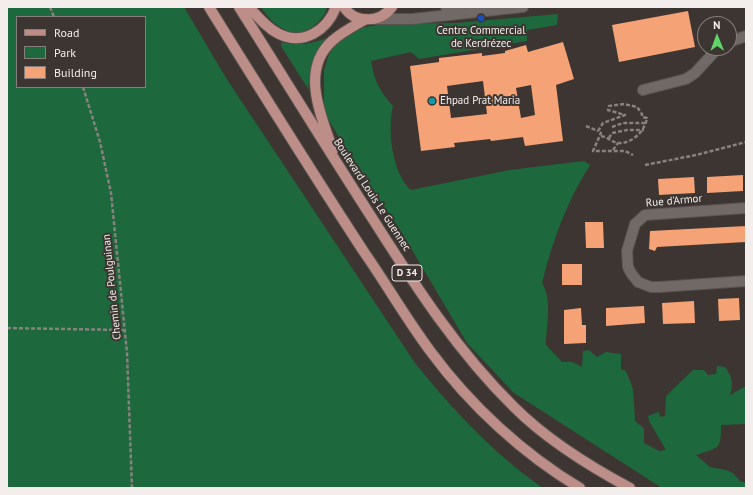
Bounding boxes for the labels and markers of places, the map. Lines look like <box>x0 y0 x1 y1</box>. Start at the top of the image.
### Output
marker: Centre Commercial de Kerdrézec <box>476 13 486 23</box>
place label: Centre Commercial de Kerdrézec <box>436 24 526 50</box>
place label: Ehpad Prat Maria <box>440 94 520 108</box>
marker: Ehpad Prat Maria <box>427 96 437 106</box>

